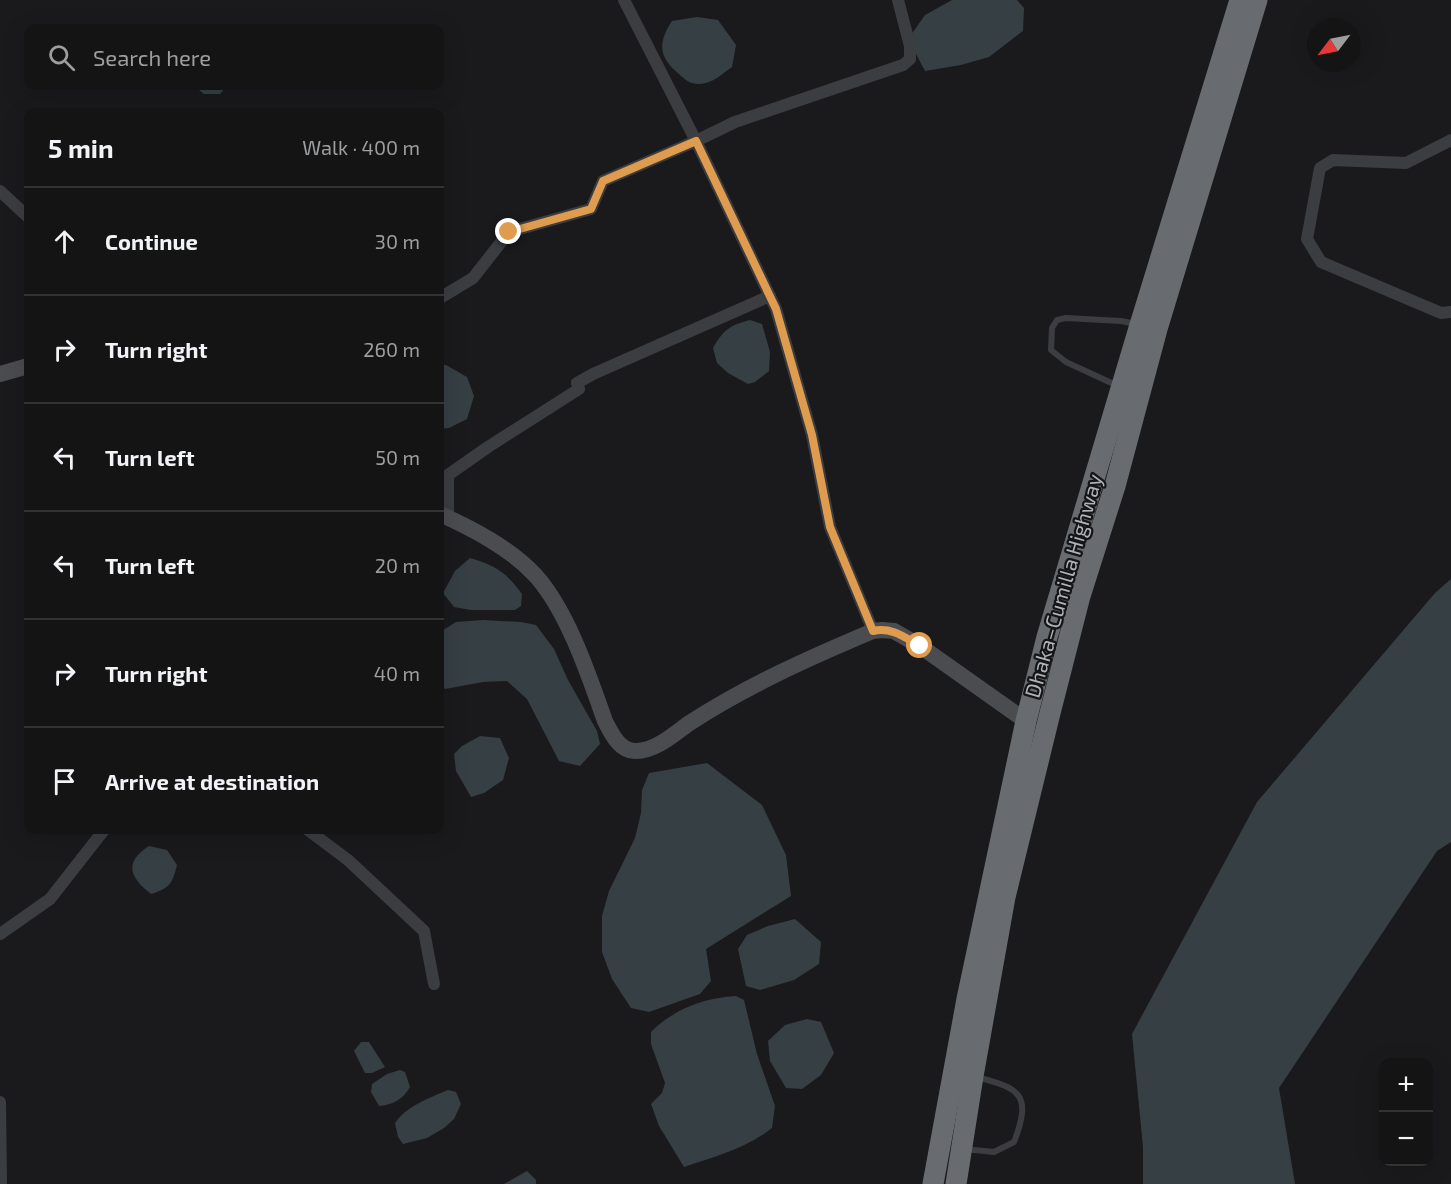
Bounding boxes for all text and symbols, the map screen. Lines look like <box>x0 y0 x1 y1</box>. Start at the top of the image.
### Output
north arrow <box>1307 18 1361 72</box>
search box <box>24 24 444 90</box>
icon: search <box>45 41 78 74</box>
text: Search here <box>93 44 211 70</box>
text: 5 min <box>48 132 114 163</box>
text: Walk · 400 m <box>302 135 420 159</box>
route end <box>495 218 521 244</box>
icon: ahead <box>48 225 81 258</box>
text: Continue <box>105 228 198 254</box>
text: 30 m <box>375 229 420 253</box>
icon: right <box>48 333 81 366</box>
text: Turn right <box>105 336 207 362</box>
text: 260 m <box>363 337 420 361</box>
icon: left <box>48 441 81 474</box>
text: Turn left <box>105 444 194 470</box>
text: 50 m <box>375 445 420 469</box>
street label: Dhaka–Cumilla Highway <box>1019 471 1106 700</box>
icon: left <box>48 549 81 582</box>
text: Turn left <box>105 552 194 578</box>
text: 20 m <box>375 553 420 577</box>
route start <box>906 632 932 658</box>
icon: right <box>48 657 81 690</box>
text: Turn right <box>105 660 207 686</box>
text: 40 m <box>374 661 420 685</box>
icon: arrive <box>48 765 81 798</box>
text: Arrive at destination <box>105 768 319 794</box>
map controls <box>1379 1058 1433 1166</box>
button: + <box>1379 1058 1433 1112</box>
button: − <box>1379 1112 1433 1166</box>

